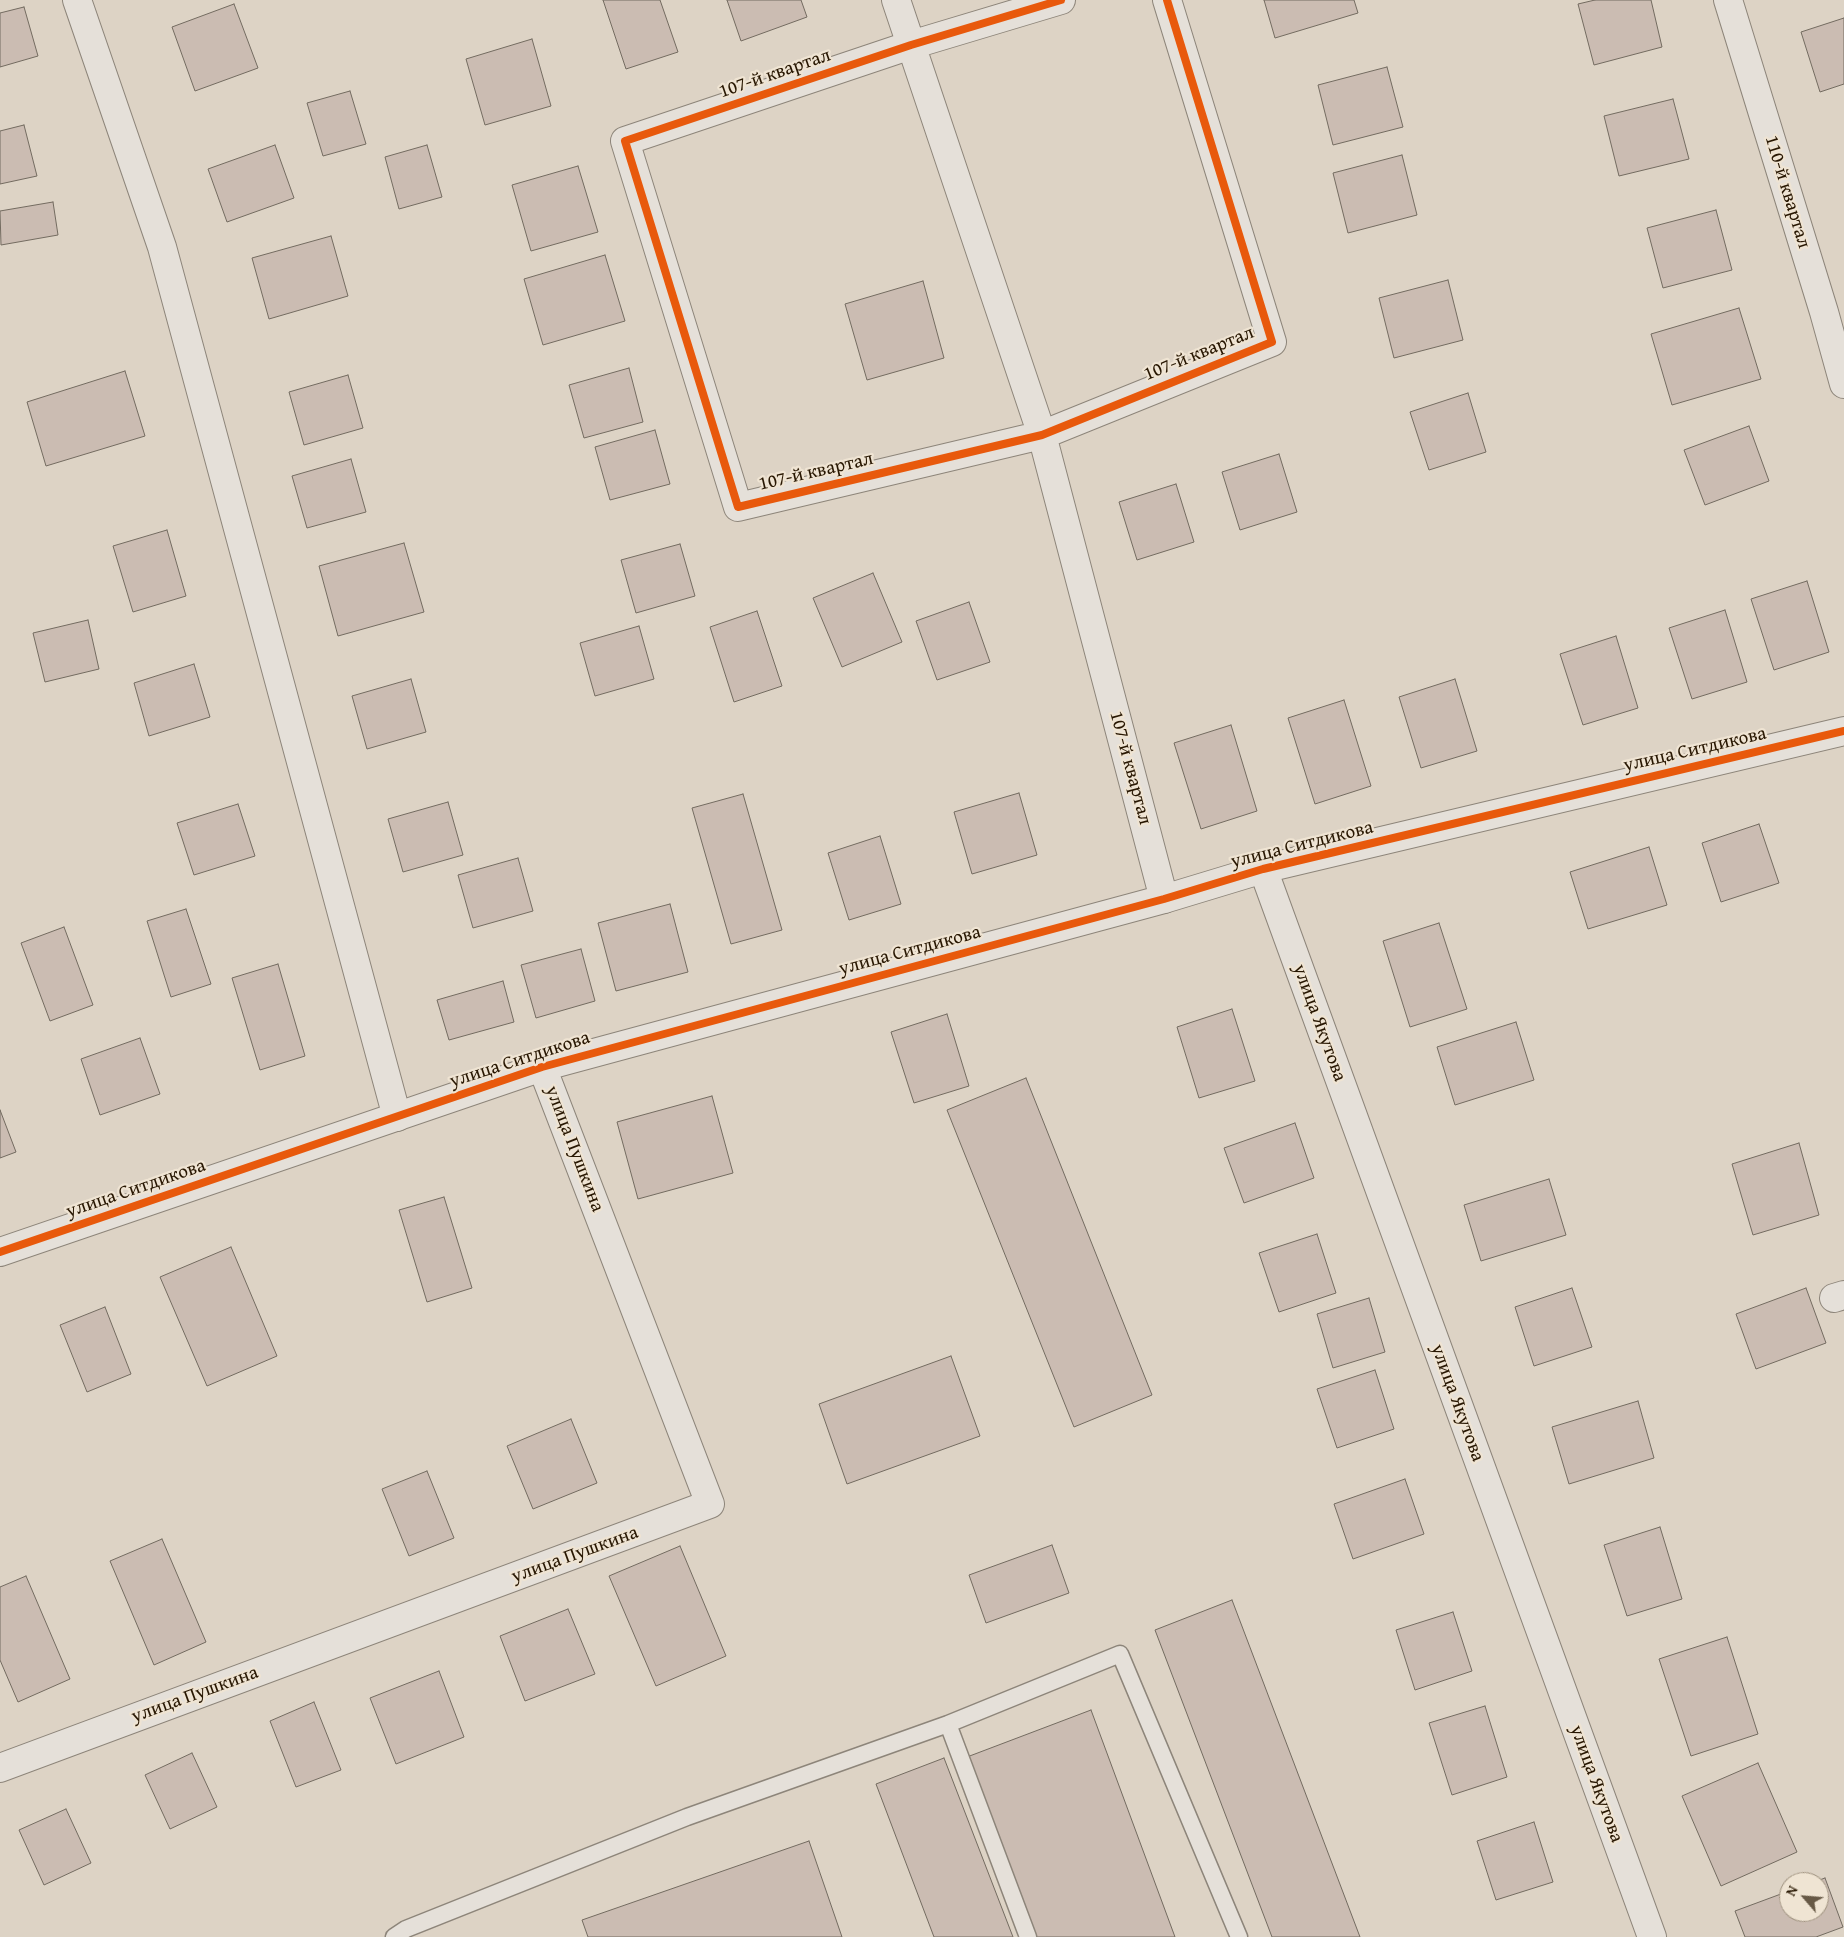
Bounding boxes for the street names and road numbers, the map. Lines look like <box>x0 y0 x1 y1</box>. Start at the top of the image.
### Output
street label: 107-й квартал <box>716 44 834 104</box>
street label: 110-й квартал <box>1759 133 1815 251</box>
street label: 107-й квартал <box>1141 322 1257 386</box>
street label: 107-й квартал <box>757 448 875 496</box>
street label: 107-й квартал <box>1104 709 1156 827</box>
street label: улица Ситдикова <box>1621 722 1769 778</box>
street label: улица Ситдикова <box>1228 816 1376 874</box>
street label: улица Ситдикова <box>837 921 983 981</box>
street label: улица Якутова <box>1287 961 1351 1085</box>
street label: улица Ситдикова <box>447 1027 593 1093</box>
street label: улица Пушкина <box>540 1083 608 1215</box>
street label: улица Ситдикова <box>63 1154 209 1224</box>
street label: улица Якутова <box>1425 1341 1489 1465</box>
street label: улица Пушкина <box>509 1522 641 1588</box>
street label: улица Пушкина <box>129 1662 261 1728</box>
street label: улица Якутова <box>1564 1722 1628 1846</box>

